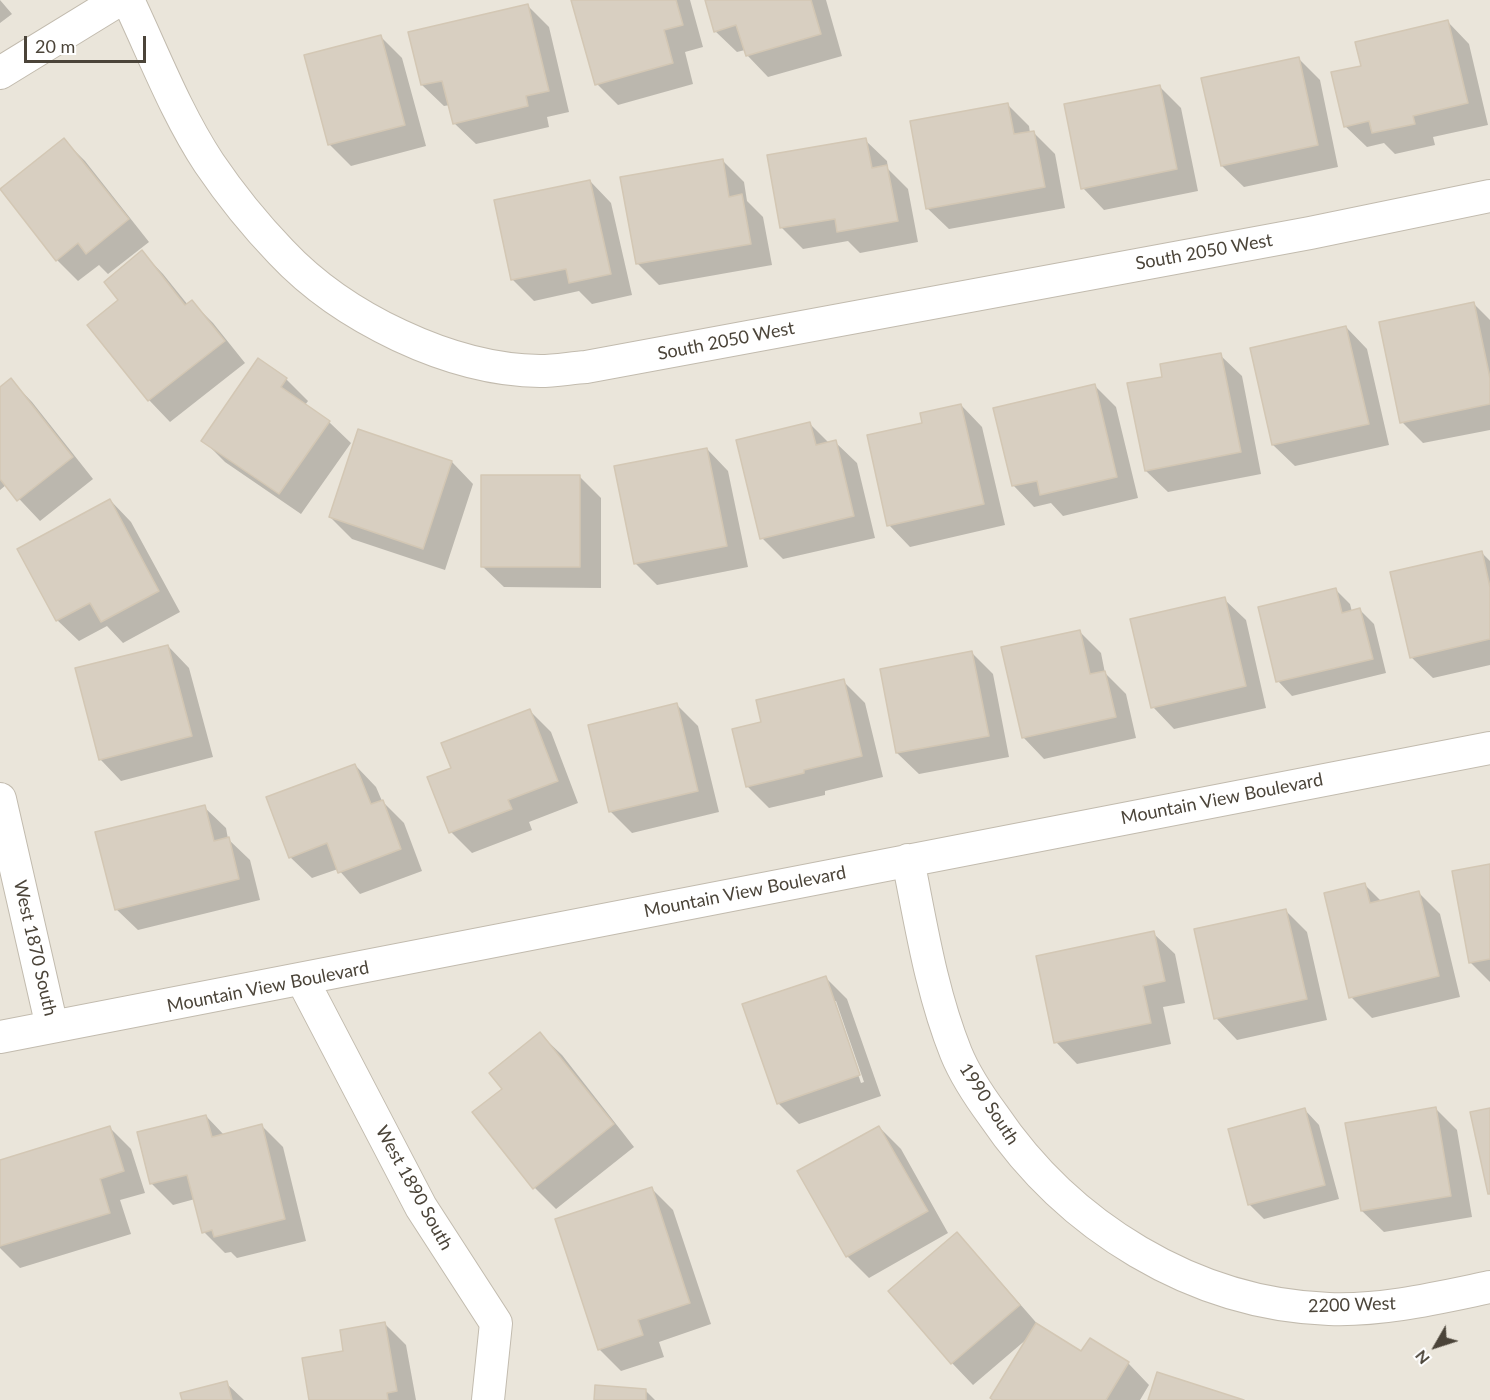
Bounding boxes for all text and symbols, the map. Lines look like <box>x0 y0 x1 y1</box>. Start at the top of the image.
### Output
scale bar <box>27 24 148 62</box>
text: 20 m <box>35 35 75 57</box>
street label: South 2050 West <box>1134 229 1274 275</box>
street label: South 2050 West <box>656 317 796 365</box>
street label: Mountain View Boulevard <box>1119 769 1325 829</box>
street label: Mountain View Boulevard <box>642 862 848 922</box>
street label: West 1870 South <box>9 878 61 1018</box>
street label: Mountain View Boulevard <box>165 957 371 1017</box>
street label: 1990 South <box>955 1059 1023 1149</box>
street label: West 1890 South <box>371 1122 457 1254</box>
street label: 2200 West <box>1308 1293 1396 1317</box>
north arrow <box>1406 1316 1466 1376</box>
text: N <box>1410 1347 1433 1368</box>

